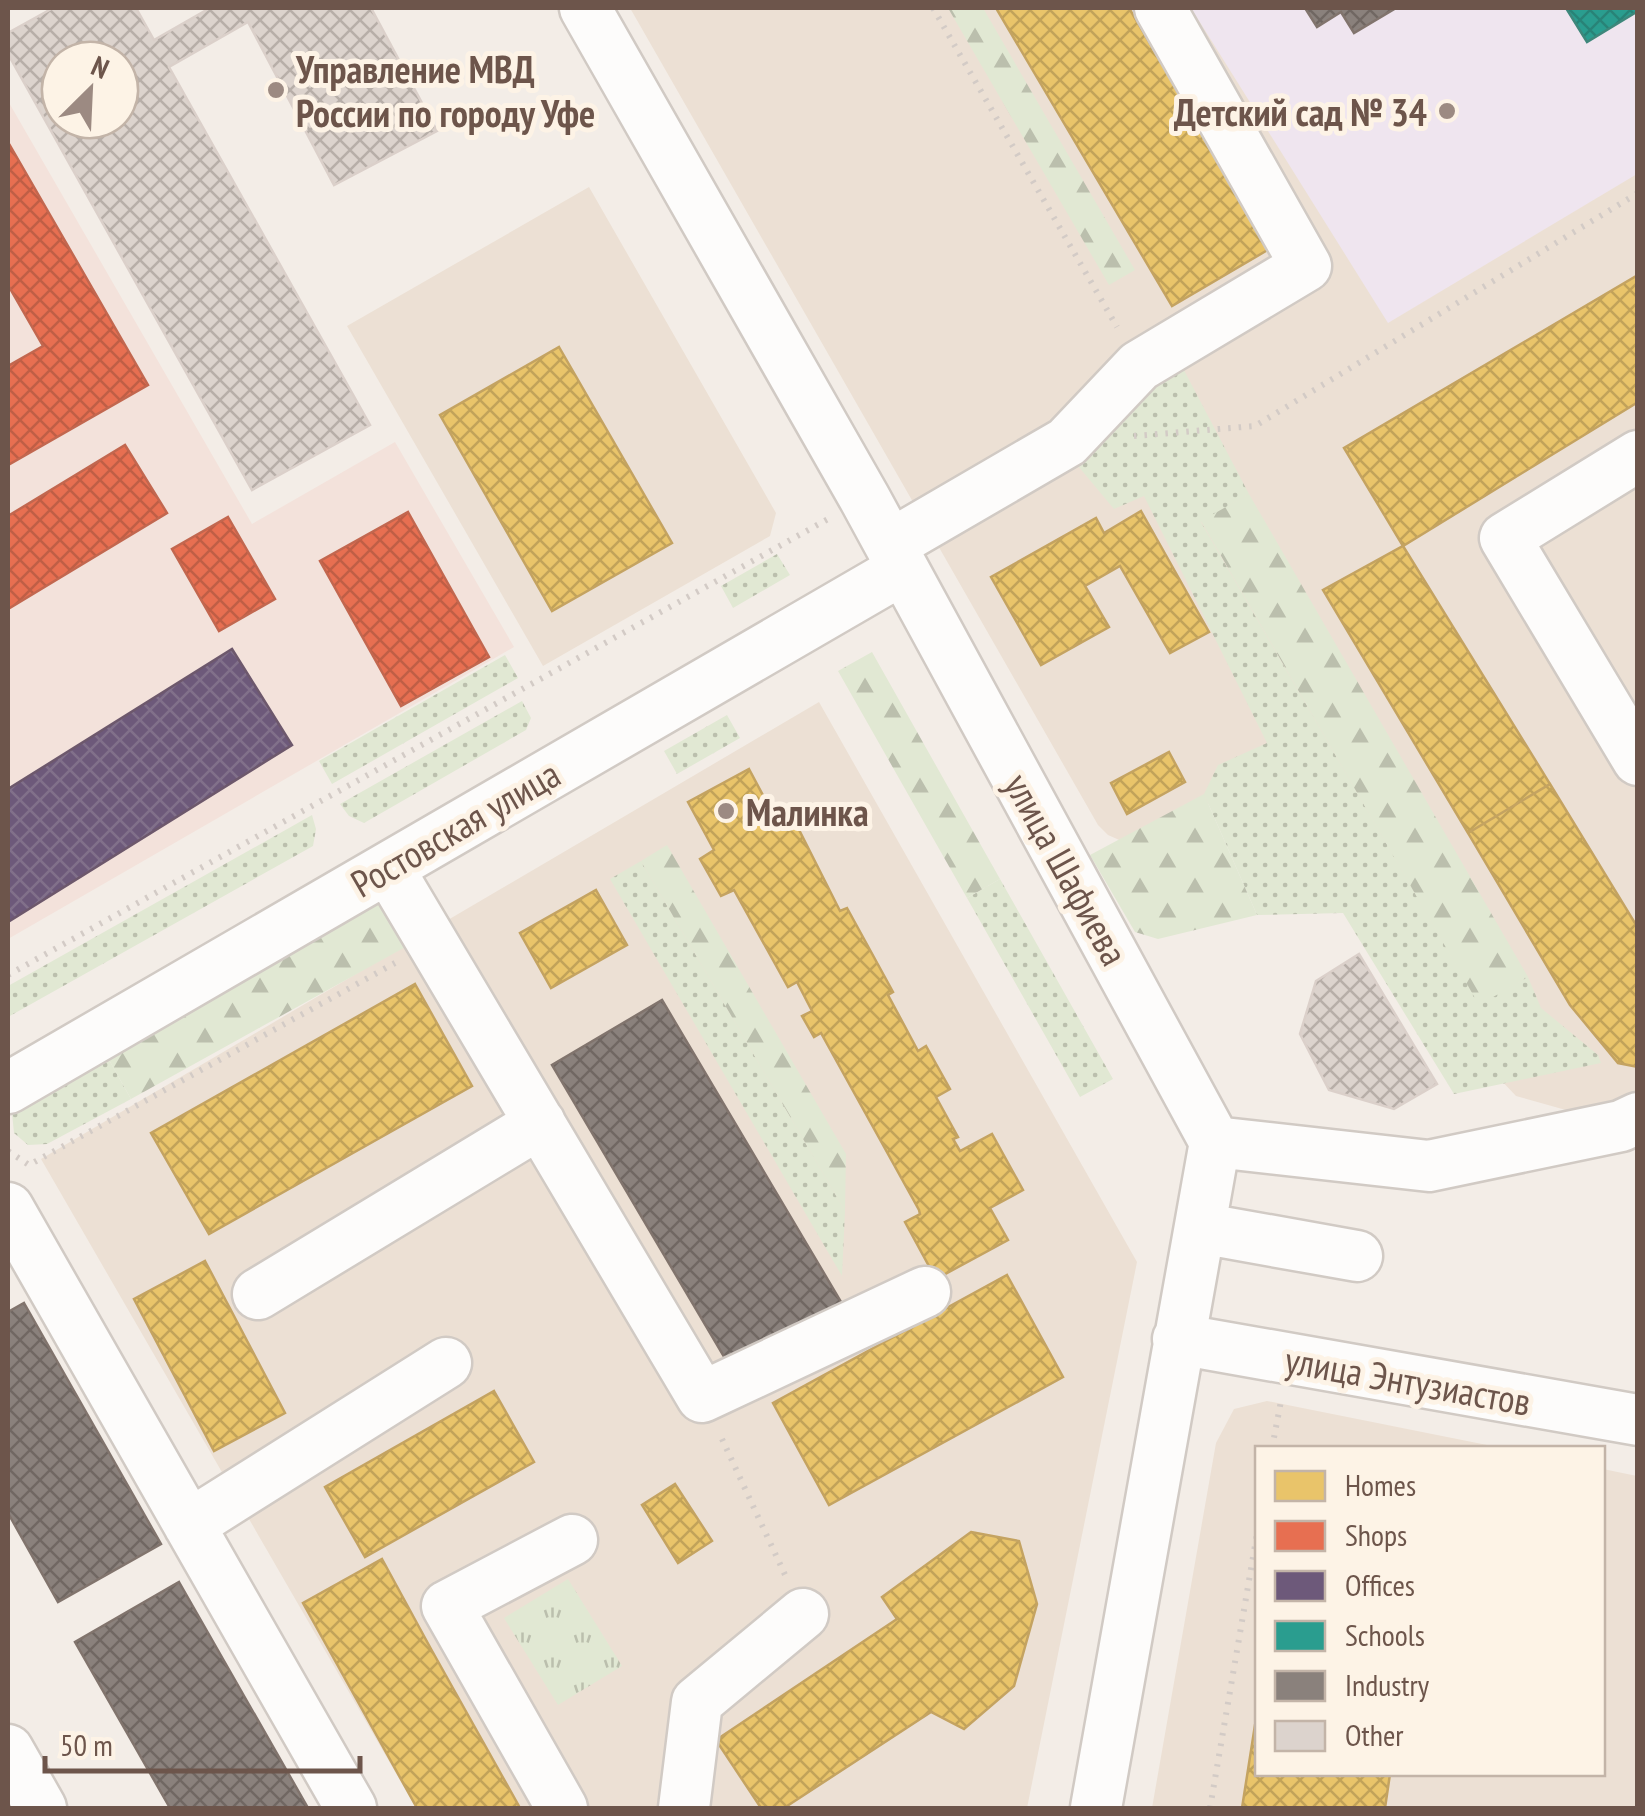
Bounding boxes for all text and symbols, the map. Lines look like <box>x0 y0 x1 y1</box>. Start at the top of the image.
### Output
north arrow <box>40 40 140 140</box>
place label: Управление МВД России по городу Уфе <box>295 44 595 137</box>
text: N <box>86 47 115 87</box>
marker: Управление МВД России по городу Уфе <box>265 79 287 101</box>
place label: Детский сад № 34 <box>1174 87 1427 136</box>
marker: Детский сад № 34 <box>1436 100 1458 122</box>
street label: Ростовская улица <box>342 749 568 907</box>
street label: улица Шафиева <box>994 765 1140 973</box>
place label: Малинка <box>746 787 869 836</box>
marker: Малинка <box>715 800 737 822</box>
street label: улица Энтузиастов <box>1281 1334 1535 1426</box>
legend <box>1255 1446 1605 1776</box>
text: Homes <box>1345 1465 1416 1504</box>
text: Shops <box>1345 1515 1407 1554</box>
text: Offices <box>1345 1565 1415 1604</box>
text: Schools <box>1345 1615 1425 1654</box>
text: Industry <box>1345 1665 1430 1704</box>
scale bar <box>45 1711 360 1773</box>
text: Other <box>1345 1715 1404 1754</box>
text: 50 m <box>60 1725 113 1764</box>

